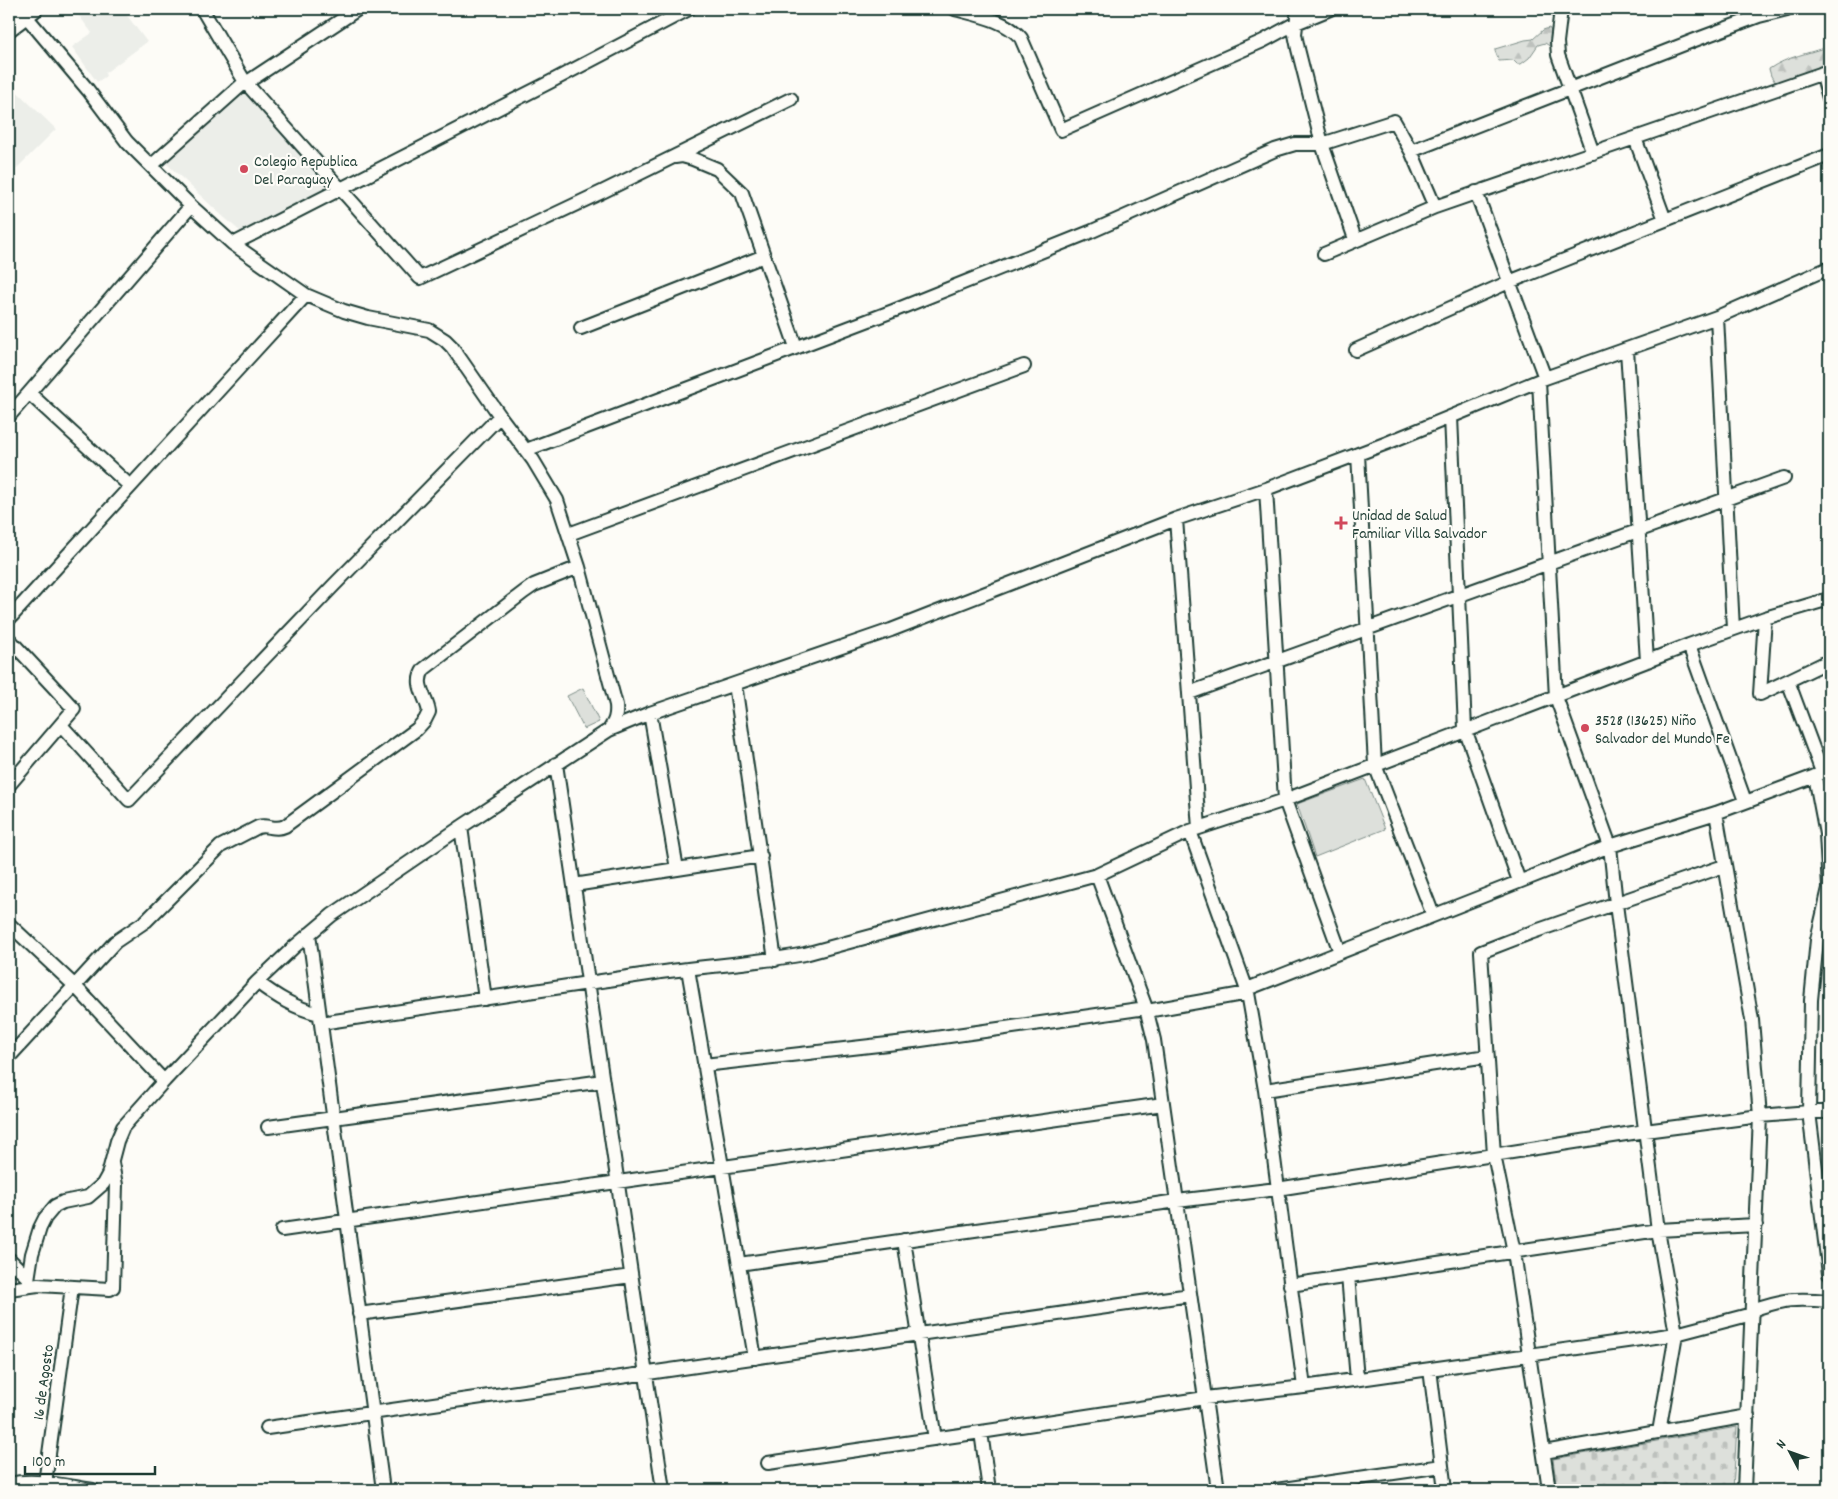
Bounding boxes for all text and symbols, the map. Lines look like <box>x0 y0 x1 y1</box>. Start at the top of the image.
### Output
place label: Colegio Republica Del Paraguay <box>254 151 358 192</box>
marker: Colegio Republica Del Paraguay <box>238 163 250 175</box>
place label: Unidad de Salud Familiar Villa Salvador <box>1352 505 1487 546</box>
marker: Unidad de Salud Familiar Villa Salvador <box>1334 516 1348 530</box>
place label: 3528 (13625) Niño Salvador del Mundo Fe <box>1595 710 1730 751</box>
marker: 3528 (13625) Niño Salvador del Mundo Fe <box>1579 722 1591 734</box>
street label: 16 de Agosto <box>28 1343 61 1422</box>
north arrow <box>1766 1426 1816 1476</box>
text: N <box>1772 1436 1792 1454</box>
scale bar <box>25 1444 155 1476</box>
text: 100 m <box>32 1452 65 1474</box>

